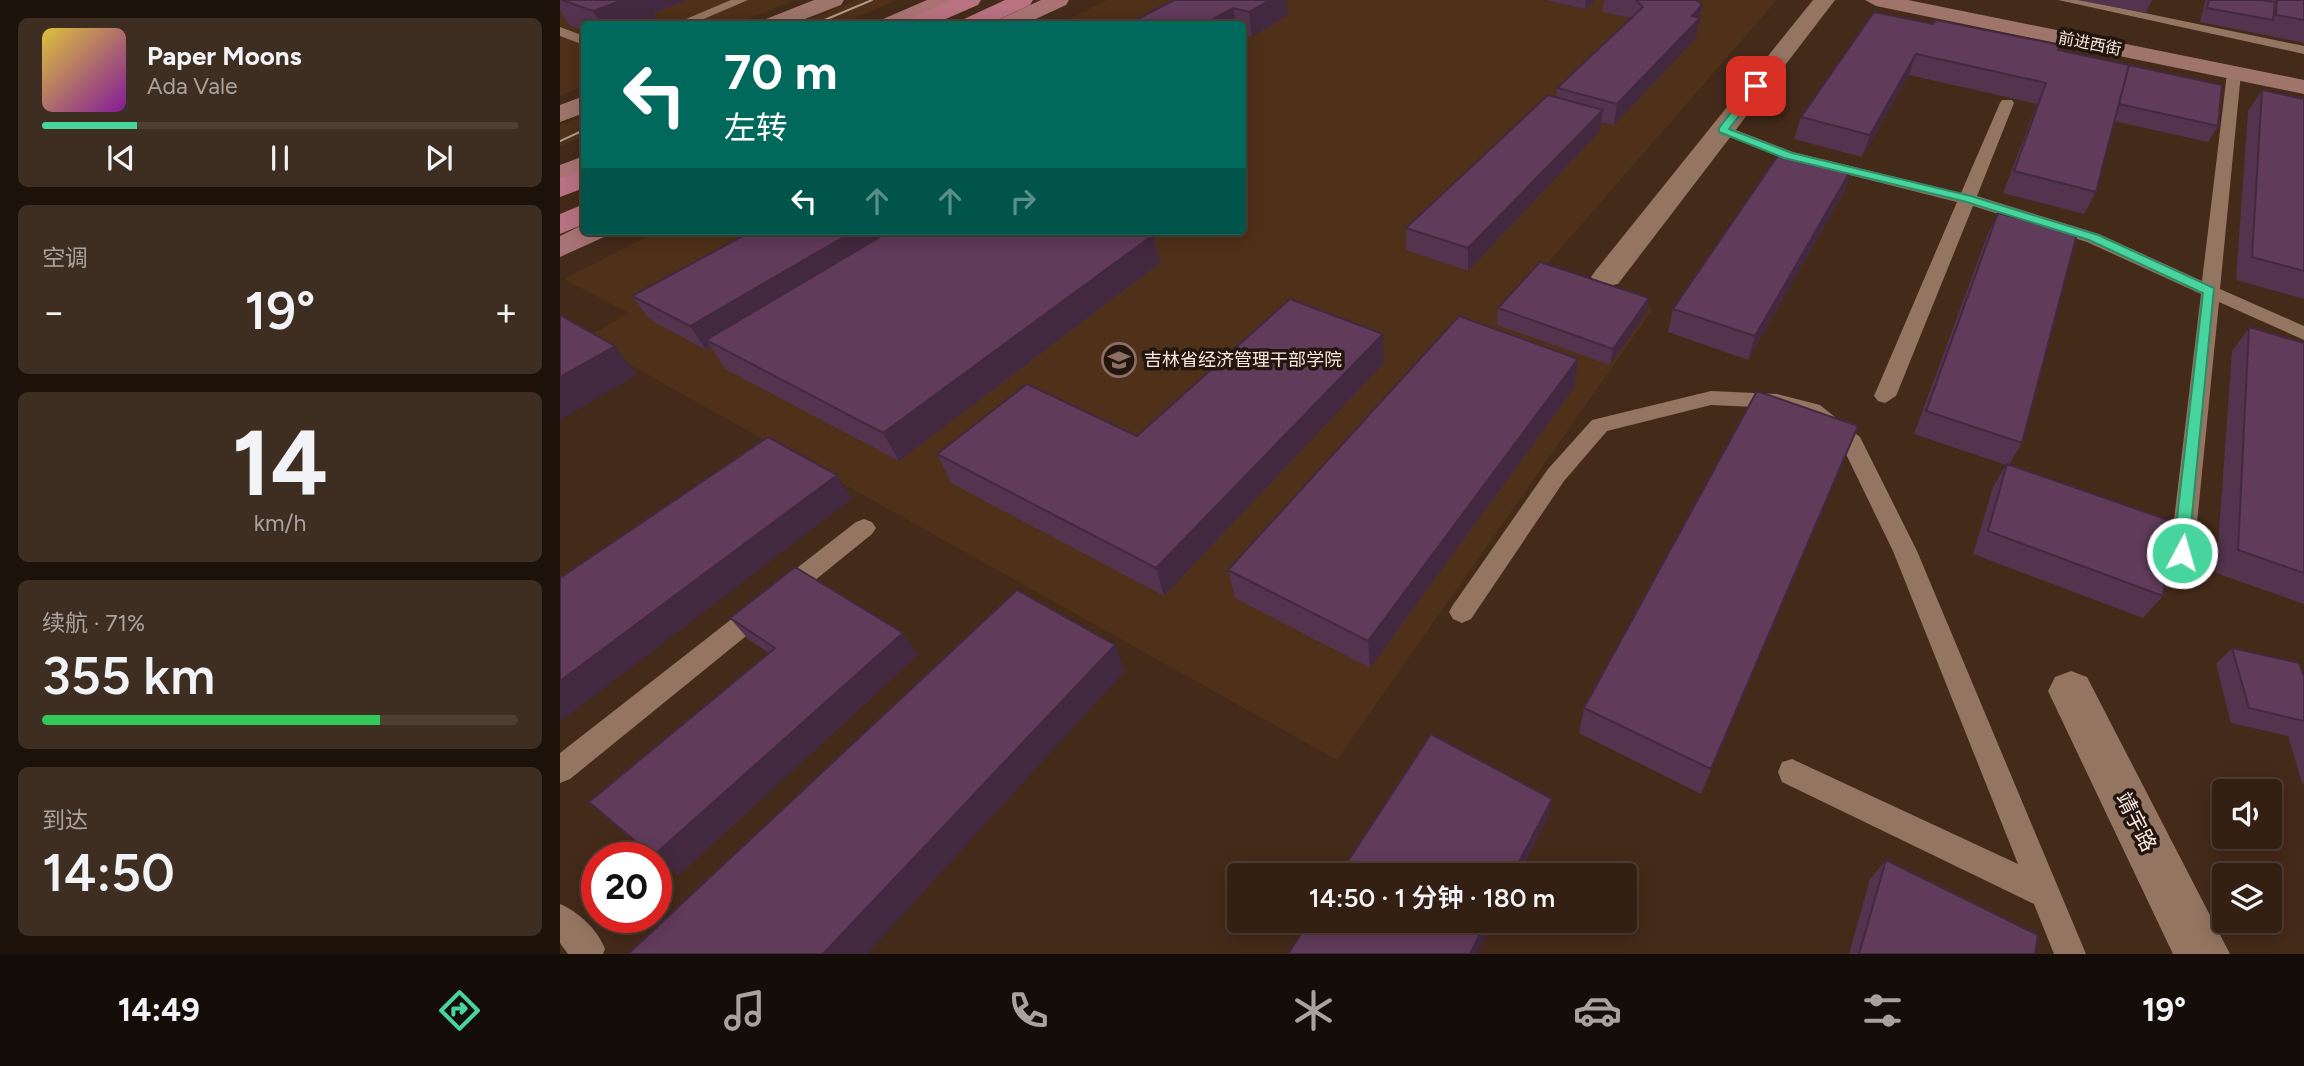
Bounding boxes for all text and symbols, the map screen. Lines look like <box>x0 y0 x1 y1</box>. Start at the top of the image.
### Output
street label: 前进西街 <box>2057 28 2123 59</box>
text: Paper Moons <box>147 40 302 72</box>
text: 70 m <box>724 42 837 101</box>
icon: left <box>609 49 700 140</box>
pin <box>1726 56 1786 116</box>
icon: arrive <box>1737 67 1775 105</box>
text: Ada Vale <box>147 72 238 100</box>
text: 左转 <box>724 109 788 147</box>
icon: previous <box>102 139 140 177</box>
icon: pause <box>261 139 299 177</box>
icon: next <box>420 139 458 177</box>
icon: left <box>785 182 823 220</box>
icon: ahead <box>858 182 896 220</box>
icon: ahead <box>931 182 969 220</box>
icon: right <box>1004 182 1042 220</box>
text: 空调 <box>42 244 88 272</box>
text: 19° <box>244 280 316 342</box>
text: − <box>42 289 66 335</box>
text: + <box>494 289 518 335</box>
school or university icon: 吉林省经济管理干部学院 <box>1100 341 1138 379</box>
place label: 吉林省经济管理干部学院 <box>1144 349 1342 371</box>
text: 14 <box>232 409 328 518</box>
text: km/h <box>254 509 306 537</box>
position arrow <box>2145 516 2219 590</box>
text: 续航 · 71% <box>42 609 145 637</box>
text: 355 km <box>42 645 215 707</box>
map controls <box>2212 779 2282 933</box>
button: sound <box>2212 779 2282 849</box>
street label: 靖宇路 <box>2111 788 2162 856</box>
text: 到达 <box>42 806 88 834</box>
text: 14:50 <box>42 842 175 904</box>
speed limit sign: 20 <box>581 842 672 933</box>
button: layers <box>2212 863 2282 933</box>
text: 14:50 · 1 分钟 · 180 m <box>1309 882 1555 914</box>
icon: directions <box>435 986 484 1035</box>
icon: music <box>720 986 769 1035</box>
icon: phone <box>1004 986 1053 1035</box>
icon: climate <box>1289 986 1338 1035</box>
icon: car <box>1573 986 1622 1035</box>
icon: filters <box>1858 986 1907 1035</box>
text: 14:49 <box>118 991 200 1029</box>
text: 19° <box>2142 991 2186 1029</box>

